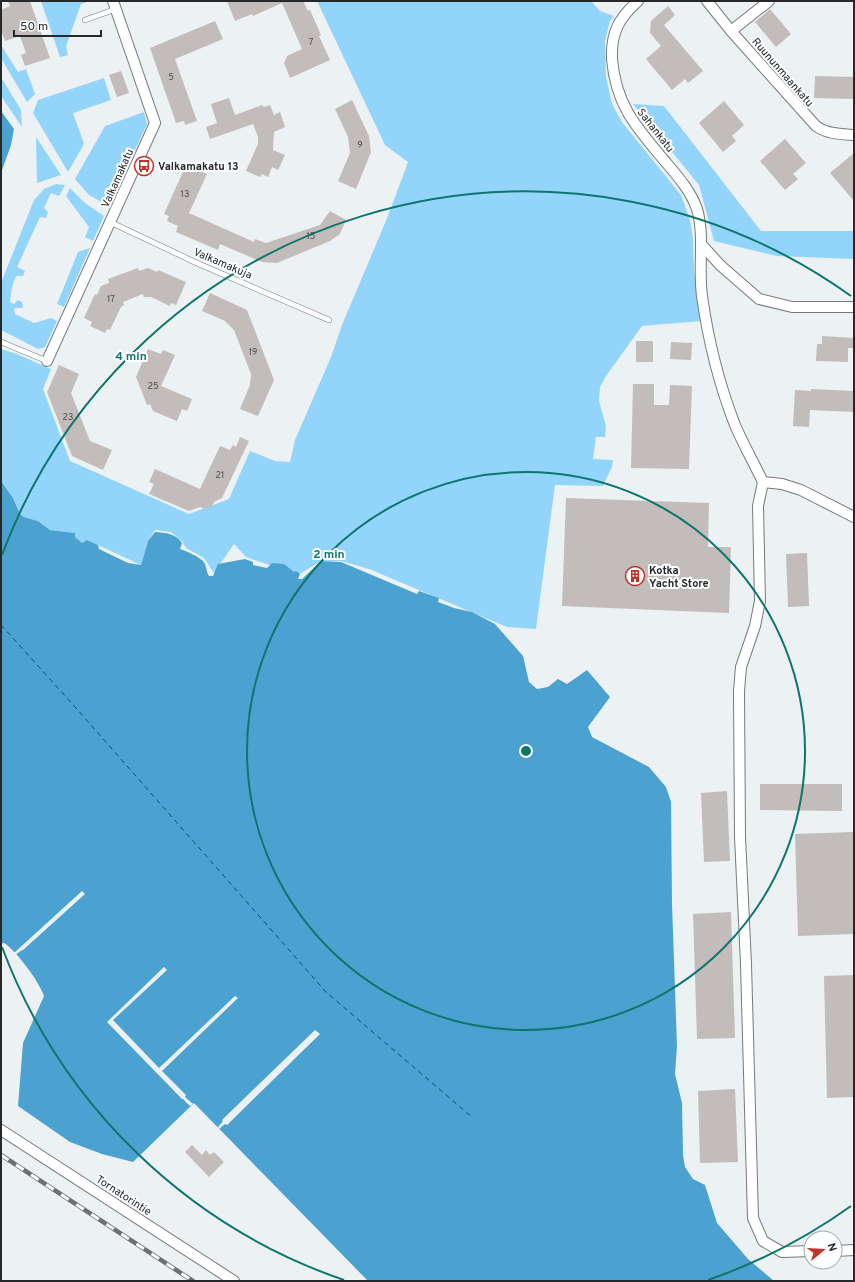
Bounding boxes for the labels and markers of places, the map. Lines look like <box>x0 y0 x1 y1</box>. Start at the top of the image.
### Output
bus stop icon: Valkamakatu 13 <box>133 155 155 177</box>
place label: Valkamakatu 13 <box>158 160 239 174</box>
place label: Kotka Yacht Store <box>649 564 709 591</box>
building icon: Kotka Yacht Store <box>624 565 646 587</box>
centre of rings <box>519 744 533 758</box>

